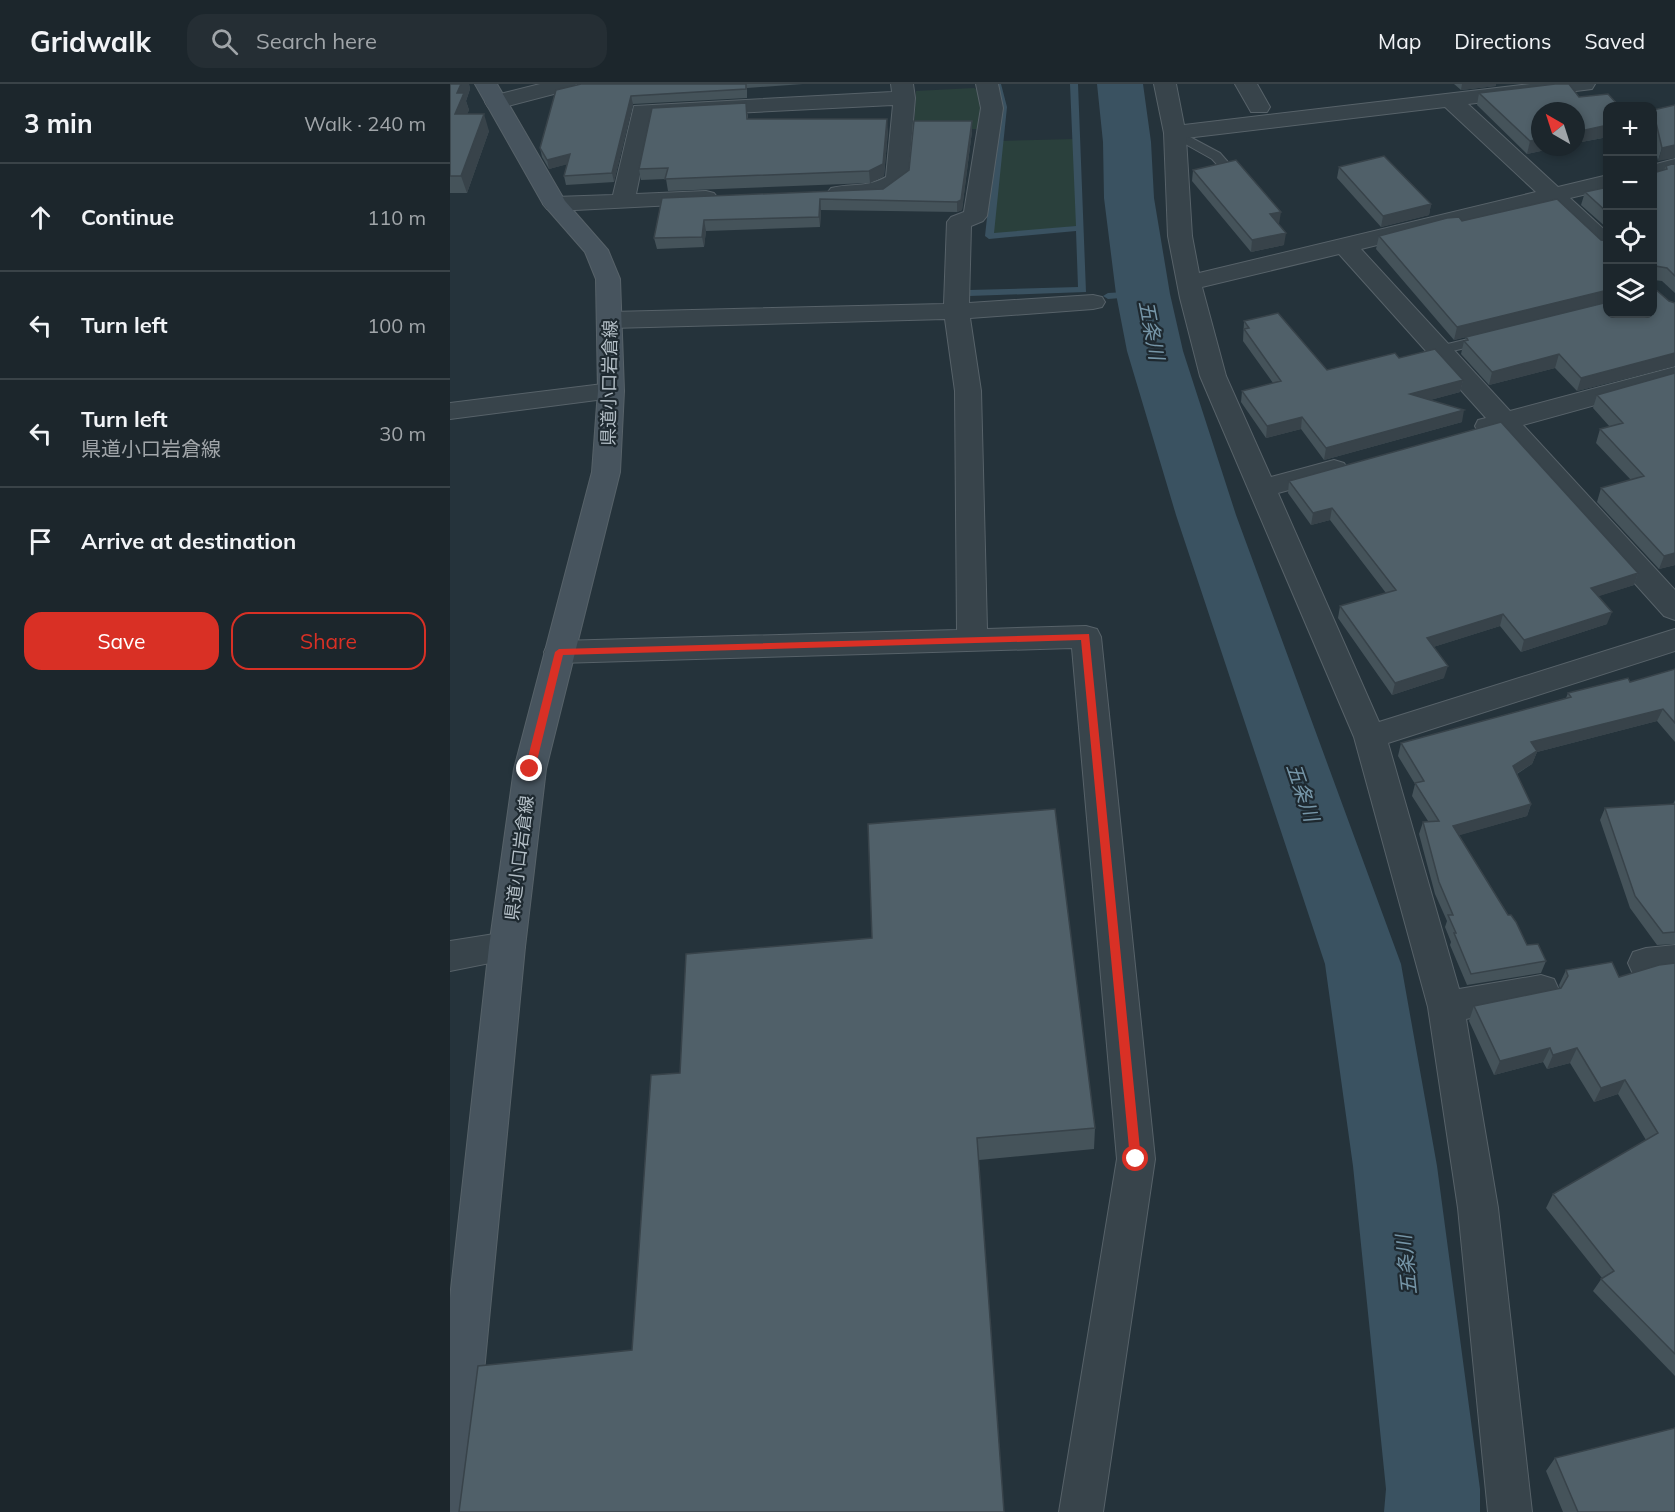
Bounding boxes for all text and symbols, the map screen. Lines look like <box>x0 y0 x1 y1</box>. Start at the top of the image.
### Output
search box <box>187 14 607 68</box>
text: Gridwalk <box>30 24 151 59</box>
icon: search <box>208 25 241 58</box>
text: Search here <box>256 27 377 55</box>
text: Map <box>1378 28 1421 54</box>
text: Directions <box>1454 28 1551 54</box>
text: Saved <box>1584 28 1645 54</box>
north arrow <box>1531 102 1585 156</box>
map controls <box>1603 102 1657 318</box>
button: + <box>1603 102 1657 156</box>
text: 3 min <box>24 107 93 140</box>
text: Walk · 240 m <box>304 111 426 136</box>
button: − <box>1603 156 1657 210</box>
icon: ahead <box>24 201 57 234</box>
text: Continue <box>81 203 174 231</box>
text: 110 m <box>367 205 426 230</box>
button: locate <box>1603 210 1657 264</box>
button: layers <box>1603 264 1657 318</box>
water label: 五条川 <box>1134 298 1170 364</box>
icon: left <box>24 309 57 342</box>
text: Turn left <box>81 311 168 339</box>
text: 100 m <box>367 313 426 338</box>
street label: 県道小口岩倉線 <box>596 320 622 446</box>
text: Turn left <box>81 405 168 433</box>
icon: left <box>24 417 57 450</box>
text: 30 m <box>379 421 426 446</box>
text: 県道小口岩倉線 <box>81 436 221 461</box>
icon: arrive <box>24 525 57 558</box>
text: Arrive at destination <box>81 527 296 555</box>
button: Save <box>24 612 219 670</box>
button: Share <box>231 612 426 670</box>
route end <box>516 755 542 781</box>
water label: 五条川 <box>1281 760 1325 826</box>
street label: 県道小口岩倉線 <box>500 794 538 922</box>
route start <box>1122 1145 1148 1171</box>
water label: 五条川 <box>1390 1232 1422 1296</box>

